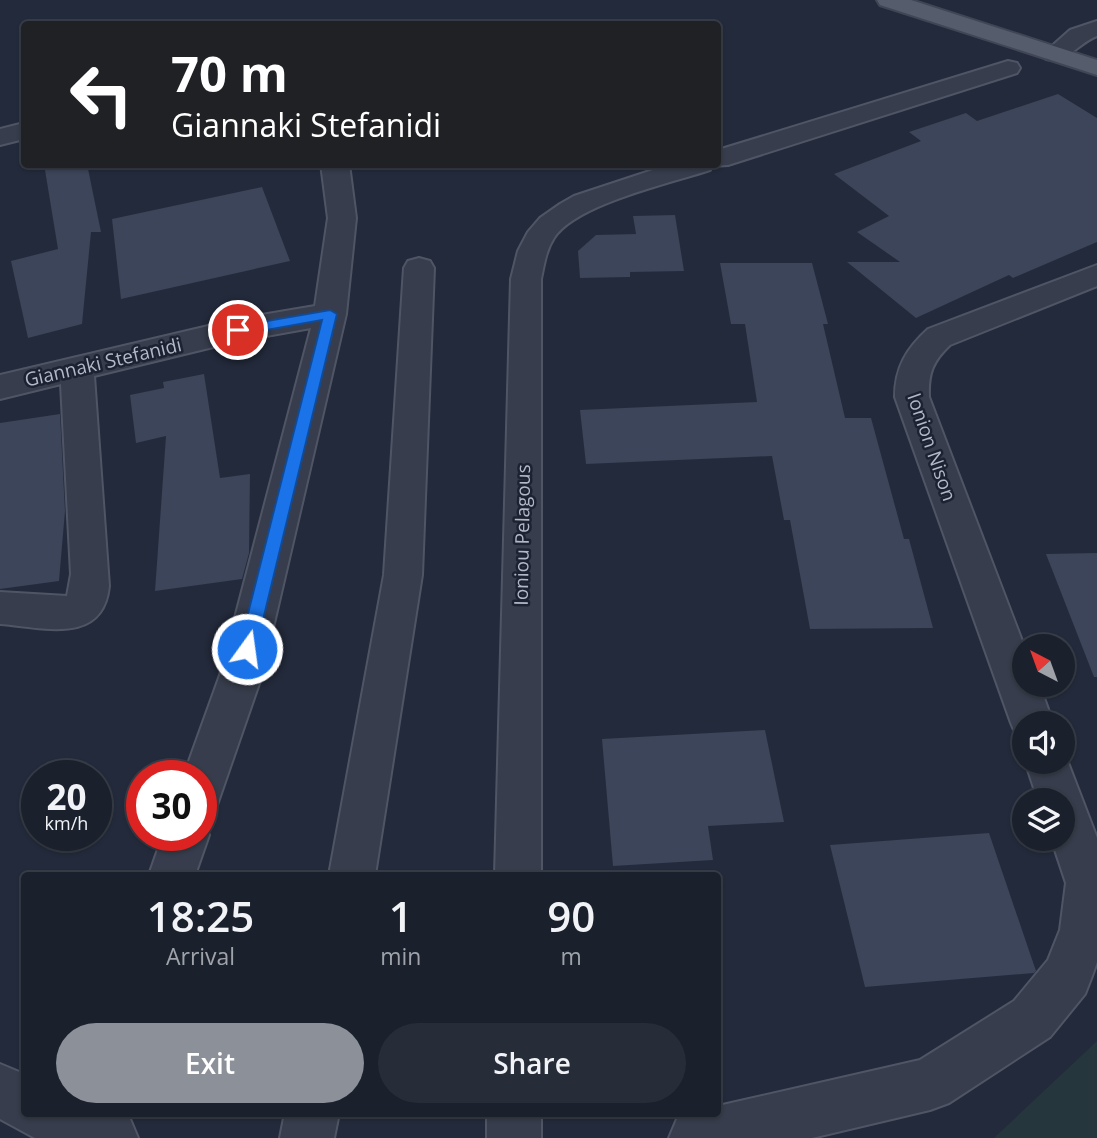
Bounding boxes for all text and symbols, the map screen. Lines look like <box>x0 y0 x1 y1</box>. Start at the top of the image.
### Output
text: 70 m <box>171 40 288 106</box>
icon: left <box>56 49 147 140</box>
text: Giannaki Stefanidi <box>171 103 441 146</box>
pin <box>208 300 268 360</box>
icon: arrive <box>219 311 257 349</box>
street label: Giannaki Stefanidi <box>22 331 184 393</box>
street label: Ionion Nison <box>901 390 963 504</box>
street label: Ioniou Pelagous <box>508 464 536 606</box>
position arrow <box>210 612 284 686</box>
north arrow <box>1012 634 1074 696</box>
map controls <box>1012 634 1075 851</box>
button: sound <box>1012 711 1075 774</box>
speed limit sign: 30 <box>126 760 217 851</box>
text: 20 <box>46 773 87 820</box>
button: layers <box>1012 788 1075 851</box>
text: km/h <box>45 811 88 835</box>
text: 18:25 <box>147 887 254 944</box>
text: 1 <box>389 887 413 944</box>
text: 90 <box>547 887 595 944</box>
text: Arrival <box>166 940 235 972</box>
text: min <box>380 940 421 972</box>
text: m <box>561 940 582 972</box>
button: Exit <box>56 1023 364 1103</box>
button: Share <box>378 1023 686 1103</box>

